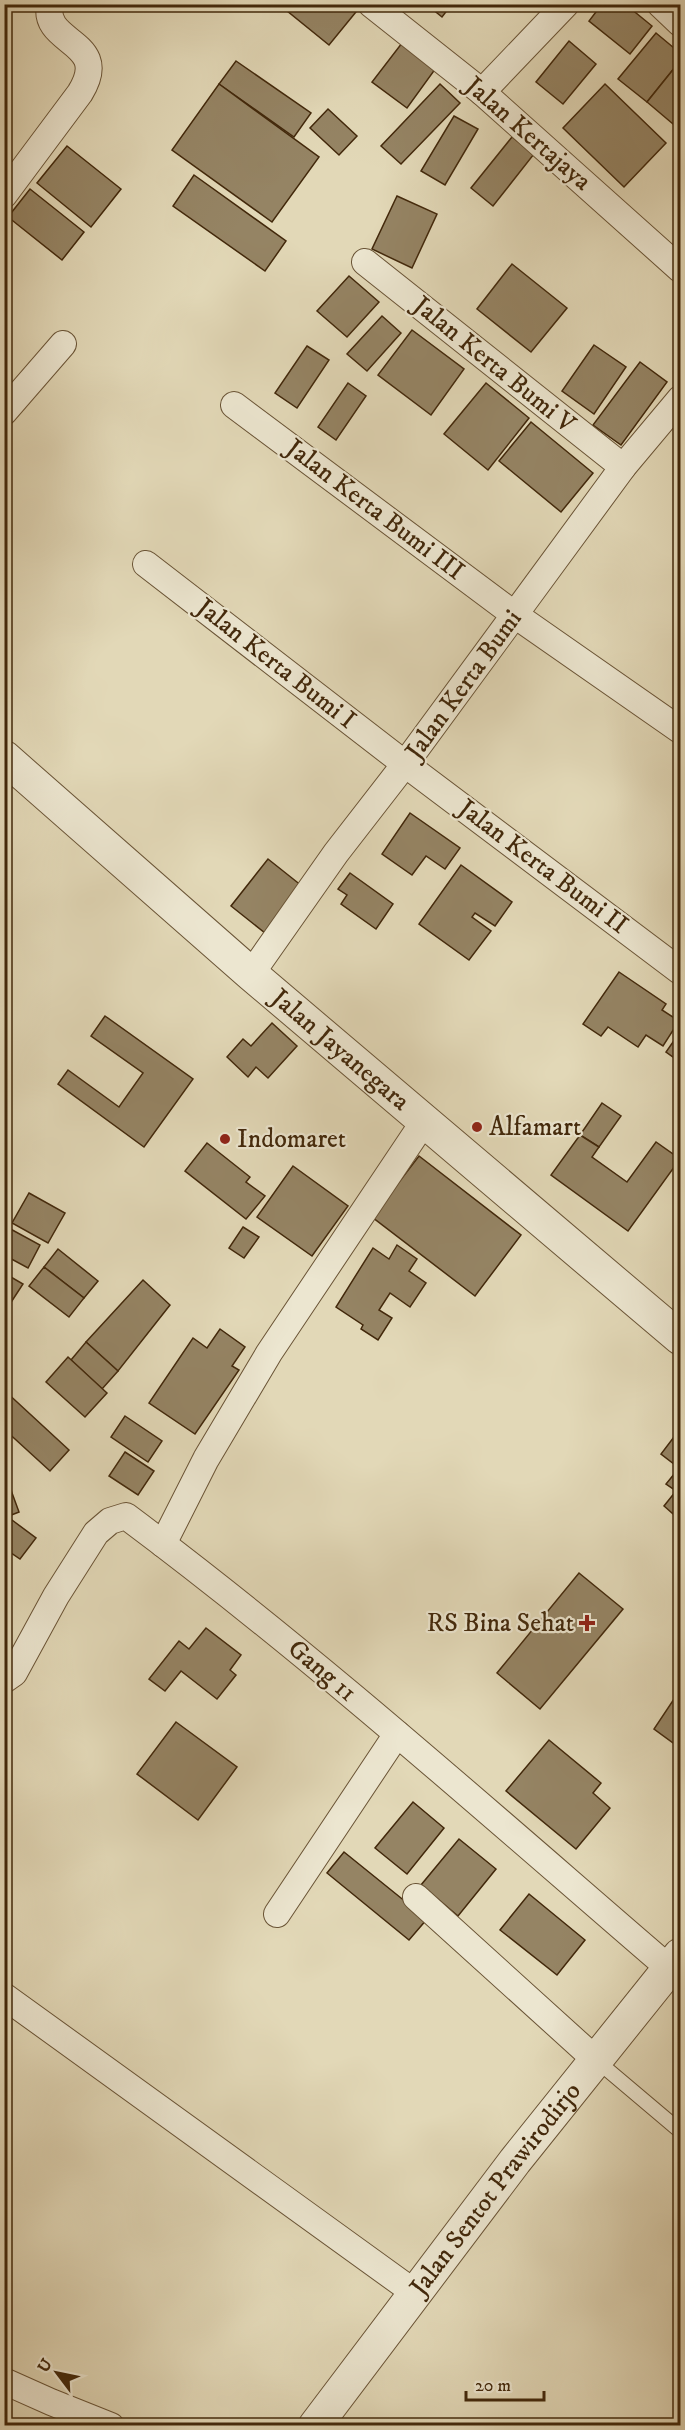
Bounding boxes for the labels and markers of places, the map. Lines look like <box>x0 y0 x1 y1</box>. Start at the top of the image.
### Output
place label: Alfamart <box>489 1111 581 1144</box>
marker: Alfamart <box>470 1120 484 1134</box>
place label: Indomaret <box>237 1123 346 1156</box>
marker: Indomaret <box>218 1132 232 1146</box>
place label: RS Bina Sehat <box>427 1607 574 1640</box>
marker: RS Bina Sehat <box>578 1614 596 1632</box>

